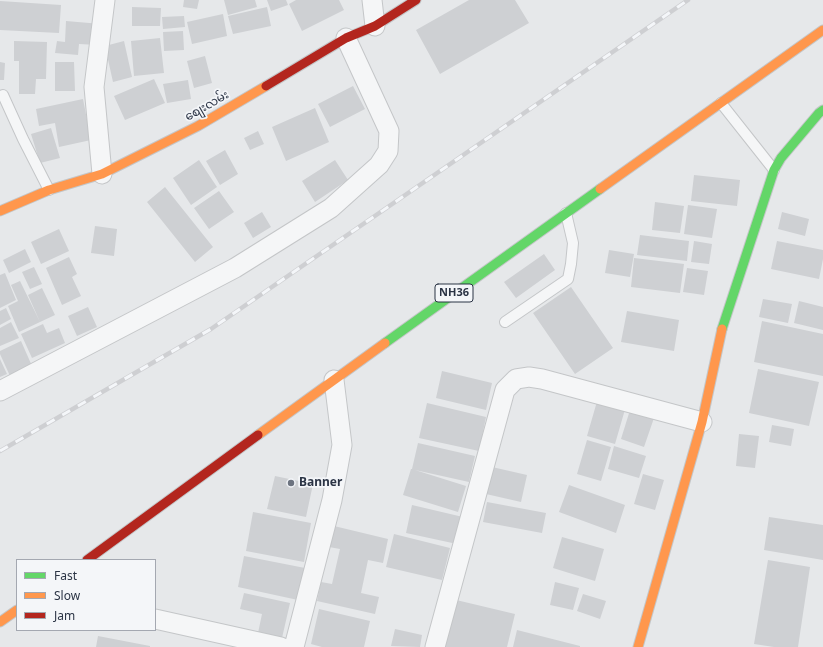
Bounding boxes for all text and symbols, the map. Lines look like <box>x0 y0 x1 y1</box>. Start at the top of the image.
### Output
street label: စျေးလမ်း <box>182 88 232 124</box>
road number: NH36 <box>435 284 473 302</box>
place label: Banner <box>299 476 342 490</box>
marker: Banner <box>286 478 296 488</box>
legend <box>16 559 156 631</box>
text: Fast <box>54 567 77 584</box>
text: Slow <box>54 587 80 604</box>
text: Jam <box>54 607 75 624</box>

